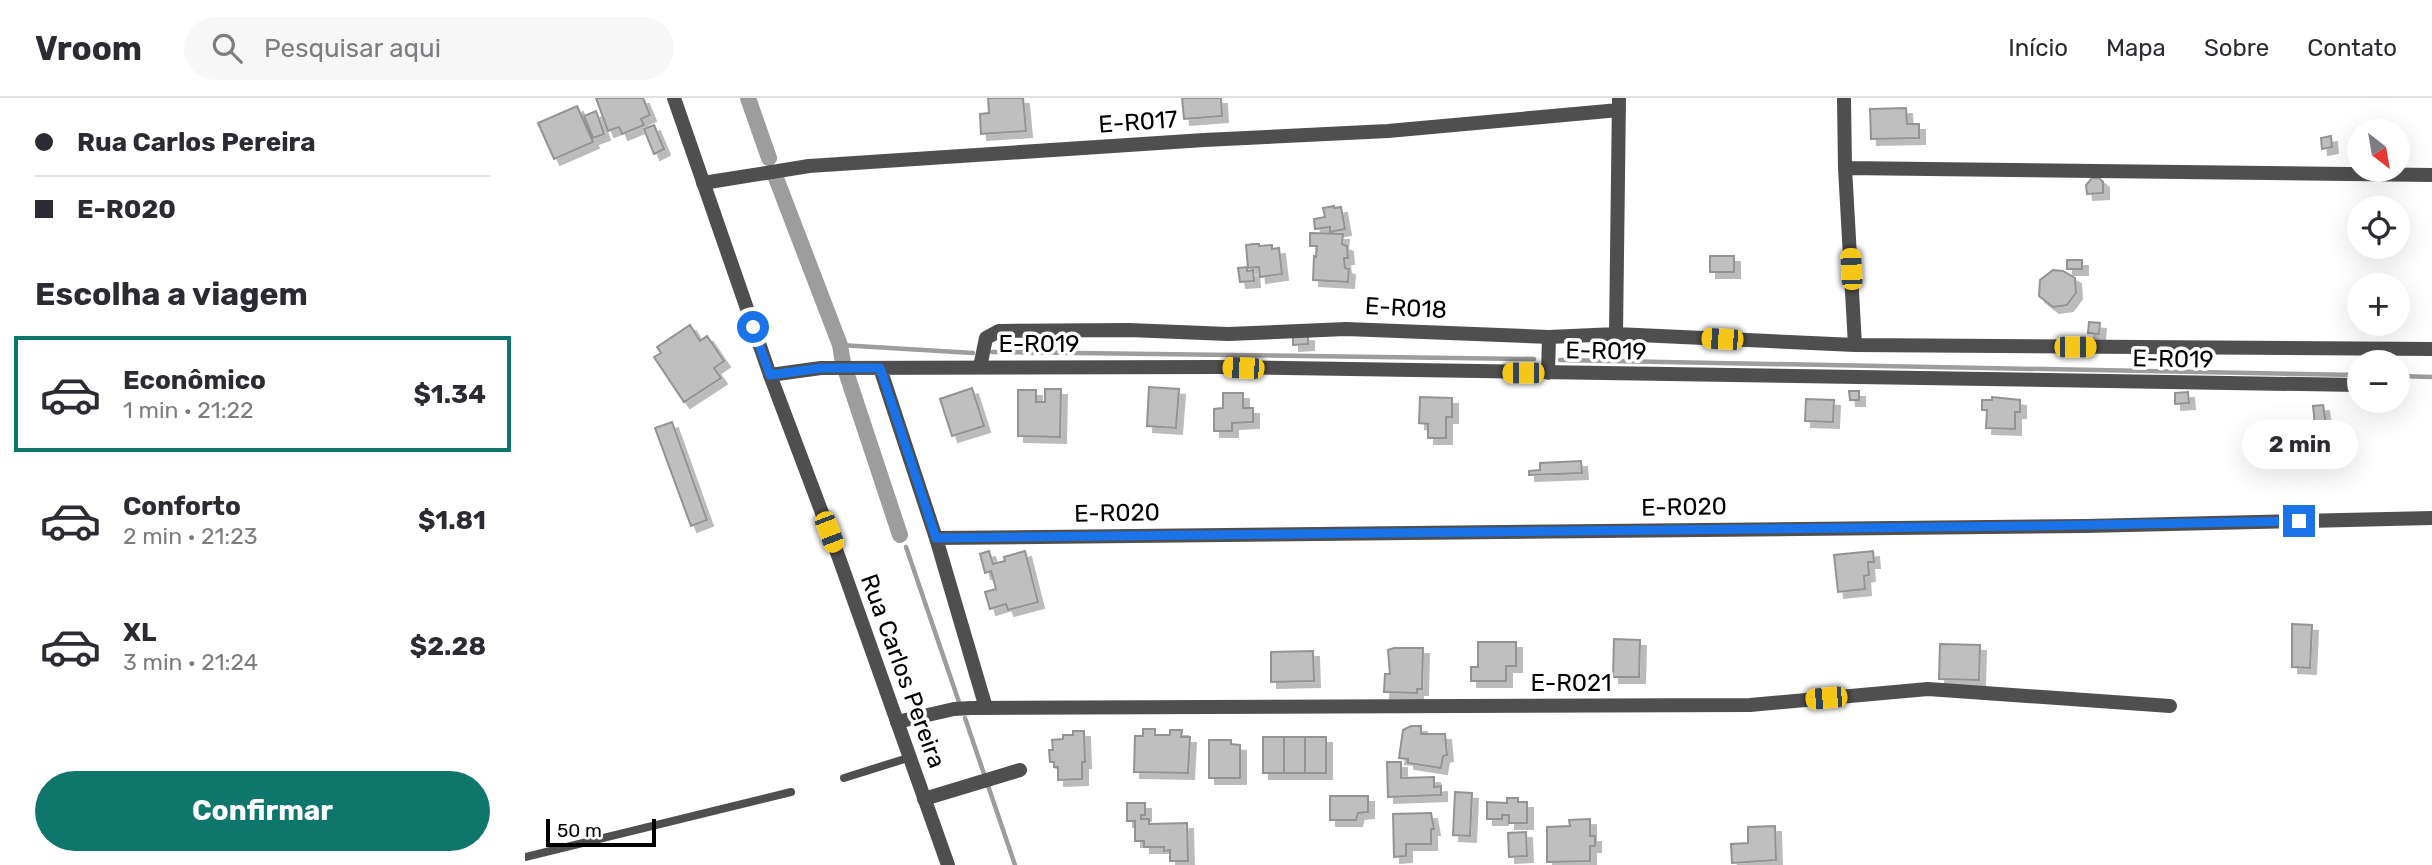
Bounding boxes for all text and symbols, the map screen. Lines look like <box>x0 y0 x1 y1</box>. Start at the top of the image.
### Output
search box <box>184 17 674 80</box>
text: Vroom <box>35 29 142 68</box>
icon: search <box>208 29 246 67</box>
text: Pesquisar aqui <box>264 33 441 64</box>
text: Início <box>2008 34 2068 62</box>
text: Mapa <box>2106 34 2166 62</box>
text: Sobre <box>2204 34 2269 62</box>
text: Contato <box>2307 34 2397 62</box>
street label: E-R017 <box>1098 105 1178 139</box>
north arrow <box>2347 119 2410 182</box>
map controls <box>2347 119 2410 413</box>
text: Rua Carlos Pereira <box>77 127 316 158</box>
text: E-R020 <box>77 194 176 225</box>
button: locate <box>2347 196 2410 259</box>
car <box>1840 247 1863 291</box>
button: + <box>2347 273 2410 336</box>
text: Escolha a viagem <box>35 275 308 313</box>
street label: E-R018 <box>1364 292 1448 324</box>
route start <box>737 311 769 343</box>
car <box>1701 327 1744 351</box>
street label: E-R019 <box>998 330 1080 358</box>
street label: E-R019 <box>1565 336 1647 366</box>
car <box>2055 337 2097 358</box>
street label: E-R019 <box>2132 344 2214 374</box>
button: − <box>2347 350 2410 413</box>
car <box>1222 357 1265 379</box>
icon: car <box>39 363 102 426</box>
car <box>1503 363 1545 384</box>
text: Econômico <box>123 365 266 396</box>
text: $1.34 <box>413 379 486 410</box>
text: 1 min · 21:22 <box>123 396 254 424</box>
callout: 2 min <box>2241 420 2357 468</box>
text: 2 min <box>2269 430 2331 458</box>
icon: car <box>39 489 102 552</box>
text: Conforto <box>123 491 241 522</box>
street label: E-R020 <box>1641 492 1727 522</box>
street label: E-R020 <box>1074 498 1160 528</box>
text: $1.81 <box>418 505 486 536</box>
route end <box>2283 505 2315 537</box>
car <box>812 509 847 555</box>
text: 2 min · 21:23 <box>123 522 258 550</box>
street label: Rua Carlos Pereira <box>855 570 951 772</box>
icon: car <box>39 615 102 678</box>
text: XL <box>123 617 156 648</box>
text: $2.28 <box>410 631 486 662</box>
text: 3 min · 21:24 <box>123 648 258 676</box>
street label: E-R021 <box>1531 669 1611 697</box>
car <box>1805 686 1848 710</box>
button: Confirmar <box>35 771 490 851</box>
scale bar <box>546 816 656 848</box>
text: 50 m <box>557 819 602 842</box>

